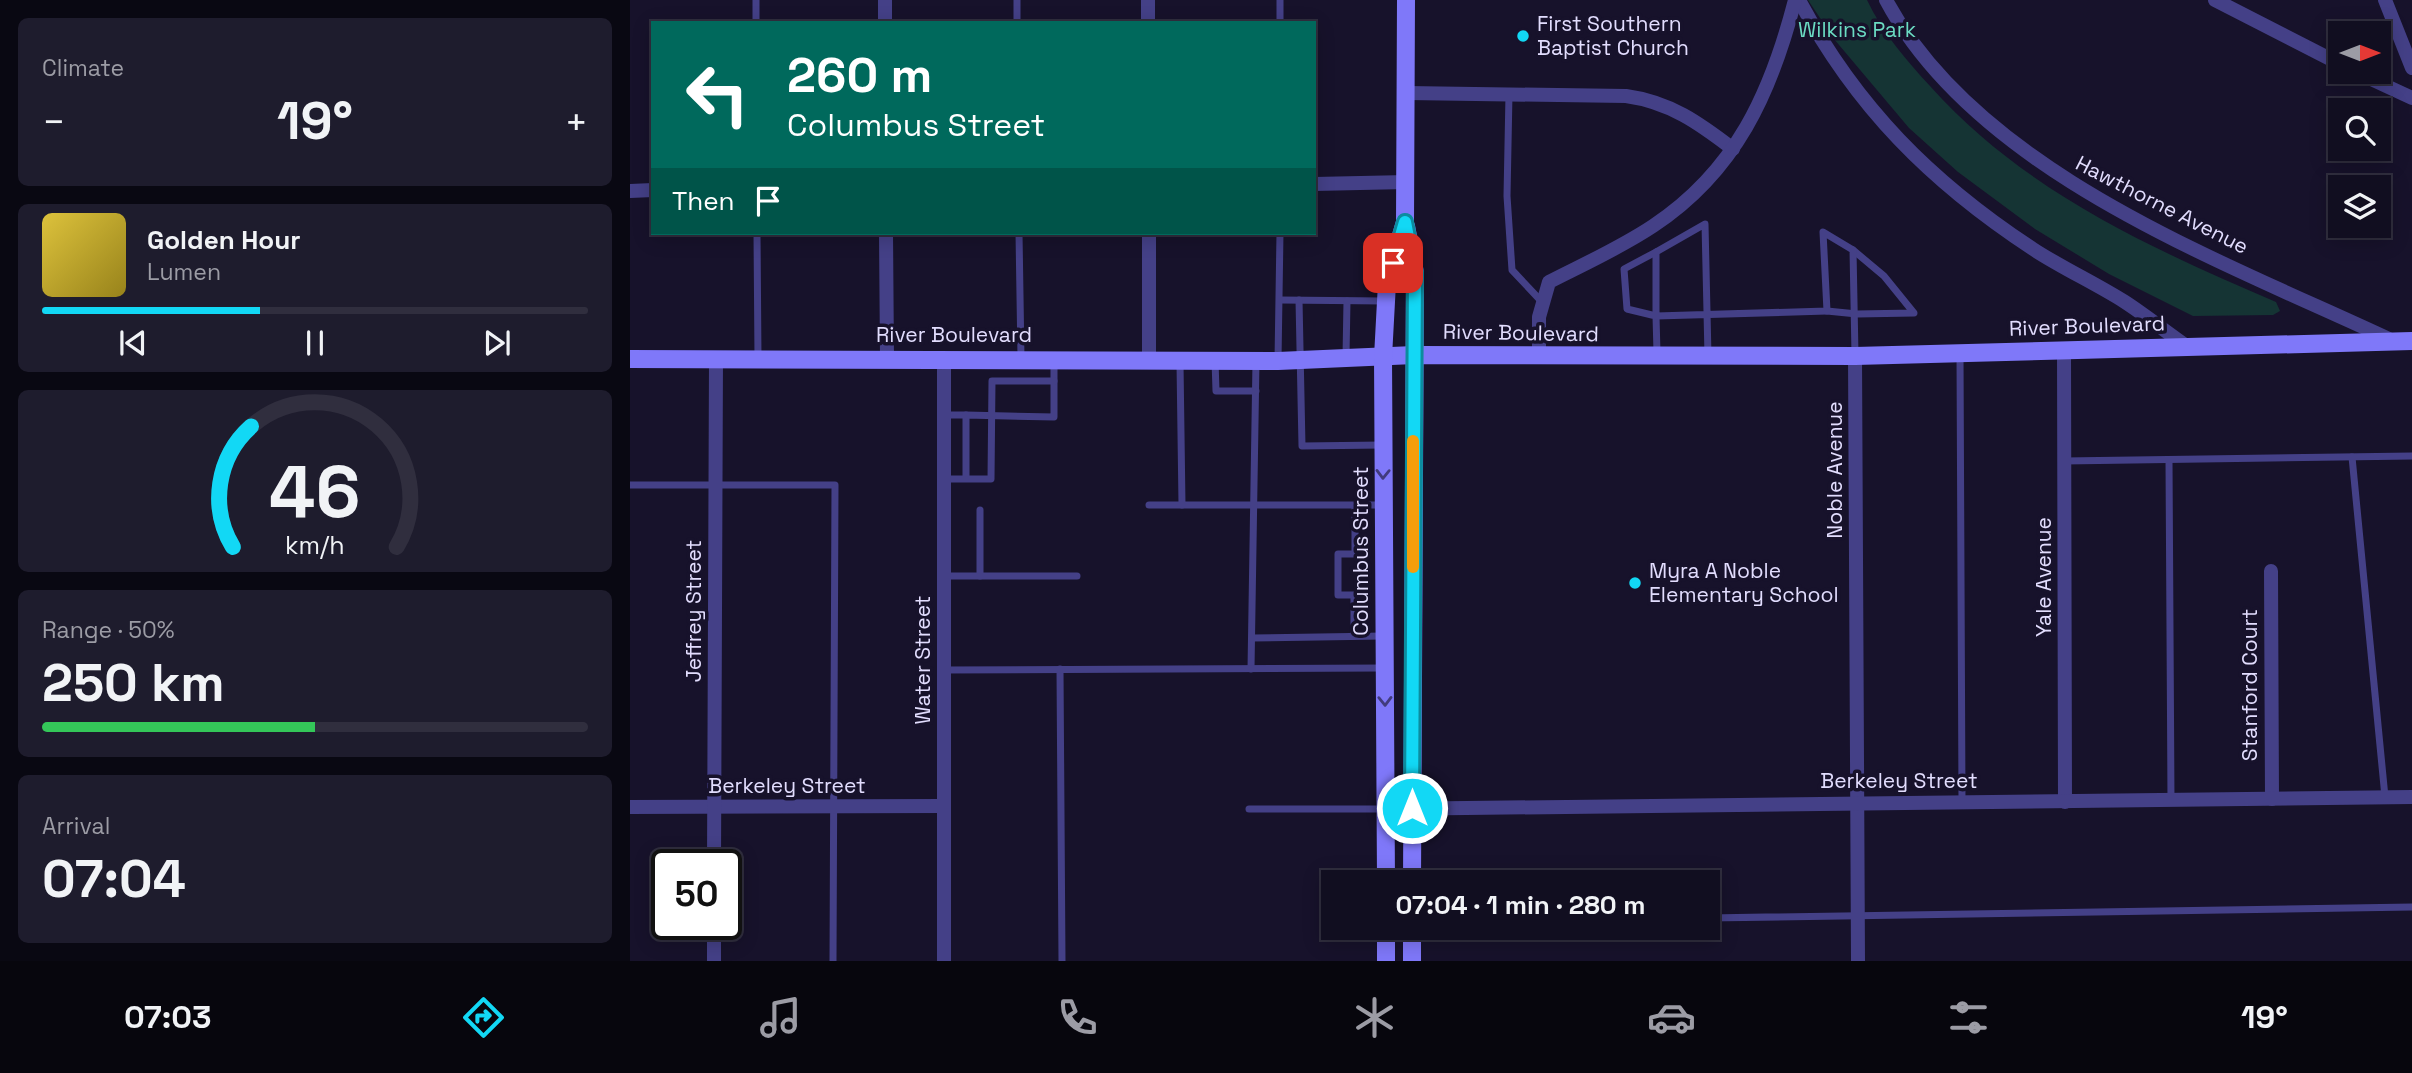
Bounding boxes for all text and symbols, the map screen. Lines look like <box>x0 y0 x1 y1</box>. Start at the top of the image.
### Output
place label: First Southern Baptist Church <box>1537 10 1689 61</box>
park label: Wilkins Park <box>1798 16 1916 43</box>
north arrow <box>2328 21 2390 84</box>
map controls <box>2328 21 2391 238</box>
marker: First Southern Baptist Church <box>1515 28 1531 44</box>
text: 260 m <box>787 44 932 106</box>
icon: left <box>672 49 763 140</box>
text: Climate <box>42 53 124 83</box>
text: 19° <box>277 88 353 154</box>
text: − <box>42 98 66 146</box>
text: + <box>564 98 588 146</box>
button: search <box>2328 98 2391 161</box>
text: Columbus Street <box>787 105 1045 145</box>
street label: Hawthorne Avenue <box>2071 149 2253 260</box>
button: layers <box>2328 175 2391 238</box>
icon: arrive <box>749 182 787 220</box>
text: Then <box>672 184 735 218</box>
text: Golden Hour <box>147 223 301 257</box>
pin <box>1363 233 1423 293</box>
icon: arrive <box>1374 244 1412 282</box>
text: Lumen <box>147 257 221 287</box>
street label: River Boulevard <box>2009 309 2165 342</box>
street label: River Boulevard <box>1443 318 1599 347</box>
street label: River Boulevard <box>876 321 1032 348</box>
icon: previous <box>114 324 152 362</box>
icon: pause <box>296 324 334 362</box>
icon: next <box>478 324 516 362</box>
street label: Noble Avenue <box>1821 401 1848 539</box>
text: 46 <box>269 445 361 538</box>
street label: Columbus Street <box>1347 466 1374 636</box>
one-way arrow <box>1375 469 1390 480</box>
street label: Yale Avenue <box>2030 517 2057 637</box>
text: km/h <box>285 528 345 560</box>
street label: Jeffrey Street <box>680 540 707 682</box>
place label: Myra A Noble Elementary School <box>1649 557 1839 608</box>
marker: Myra A Noble Elementary School <box>1627 575 1643 591</box>
street label: Water Street <box>909 596 936 724</box>
street label: Stanford Court <box>2236 609 2263 761</box>
text: Range · 50% <box>42 615 175 645</box>
text: 250 km <box>42 650 225 716</box>
one-way arrow <box>1377 697 1393 707</box>
street label: Berkeley Street <box>1820 767 1978 794</box>
position arrow <box>1375 771 1449 845</box>
street label: Berkeley Street <box>708 772 866 799</box>
text: Arrival <box>42 811 110 841</box>
text: 07:04 <box>42 846 186 912</box>
speed limit sign: 50 <box>651 849 742 940</box>
text: 07:04 · 1 min · 280 m <box>1396 888 1645 922</box>
icon: directions <box>459 993 508 1042</box>
icon: music <box>756 993 805 1042</box>
icon: phone <box>1053 993 1102 1042</box>
icon: climate <box>1350 993 1399 1042</box>
icon: car <box>1647 993 1696 1042</box>
icon: filters <box>1944 993 1993 1042</box>
text: 07:03 <box>124 997 212 1037</box>
text: 19° <box>2241 997 2288 1037</box>

